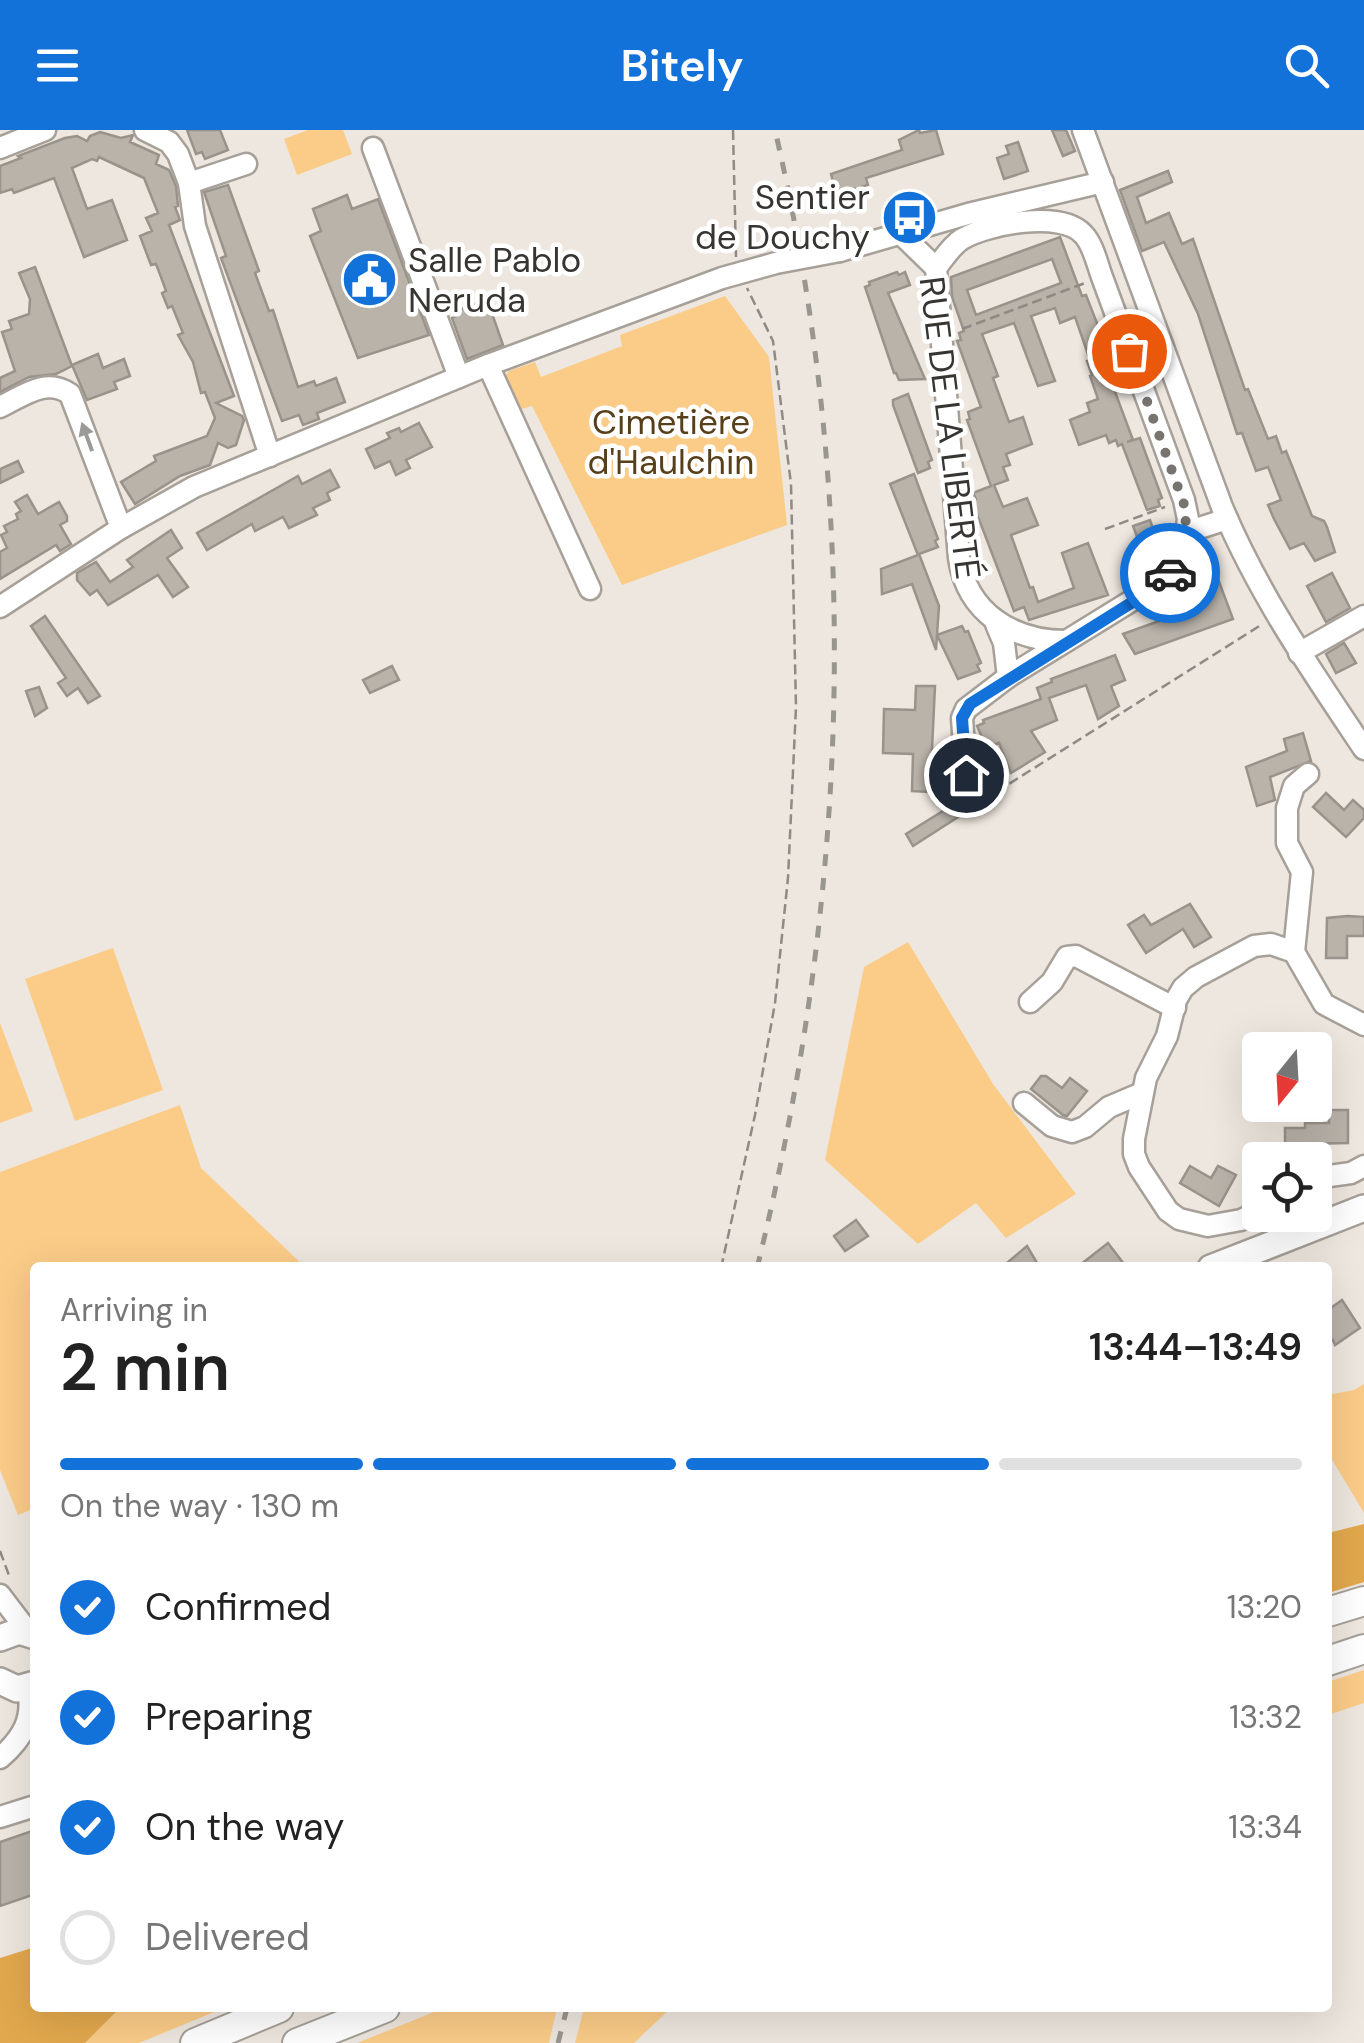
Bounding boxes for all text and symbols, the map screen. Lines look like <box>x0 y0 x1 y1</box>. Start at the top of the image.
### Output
text: Bitely <box>620 36 744 95</box>
icon: menu <box>30 38 85 93</box>
icon: search <box>1279 38 1334 93</box>
place label: Sentier de Douchy <box>695 174 870 260</box>
bus stop icon: Sentier de Douchy <box>879 187 939 247</box>
place label: Salle Pablo Neruda <box>408 237 581 323</box>
public building icon: Salle Pablo Neruda <box>339 250 399 310</box>
street label: RUE DE LA LIBERTÉ <box>909 274 991 582</box>
pin <box>1087 309 1172 394</box>
icon: bag <box>1102 324 1157 379</box>
park label: Cimetière d'Haulchin <box>588 399 754 485</box>
one-way arrow <box>79 421 94 451</box>
courier <box>1120 523 1220 623</box>
icon: car <box>1143 546 1198 601</box>
pin <box>924 733 1009 818</box>
icon: home <box>939 748 994 803</box>
north arrow <box>1242 1032 1332 1122</box>
map controls <box>1242 1032 1332 1232</box>
button: locate <box>1242 1142 1332 1232</box>
text: Arriving in <box>60 1289 208 1331</box>
text: 13:44–13:49 <box>1089 1322 1302 1372</box>
text: 2 min <box>60 1326 230 1410</box>
text: On the way · 130 m <box>60 1485 339 1527</box>
icon: check <box>60 1580 115 1635</box>
text: Confirmed <box>145 1582 331 1632</box>
text: 13:20 <box>1227 1586 1302 1628</box>
icon: check <box>60 1690 115 1745</box>
text: Preparing <box>145 1692 313 1742</box>
text: 13:32 <box>1229 1696 1302 1738</box>
icon: check <box>60 1800 115 1855</box>
text: On the way <box>145 1802 344 1852</box>
text: 13:34 <box>1228 1806 1302 1848</box>
text: Delivered <box>145 1912 310 1962</box>

